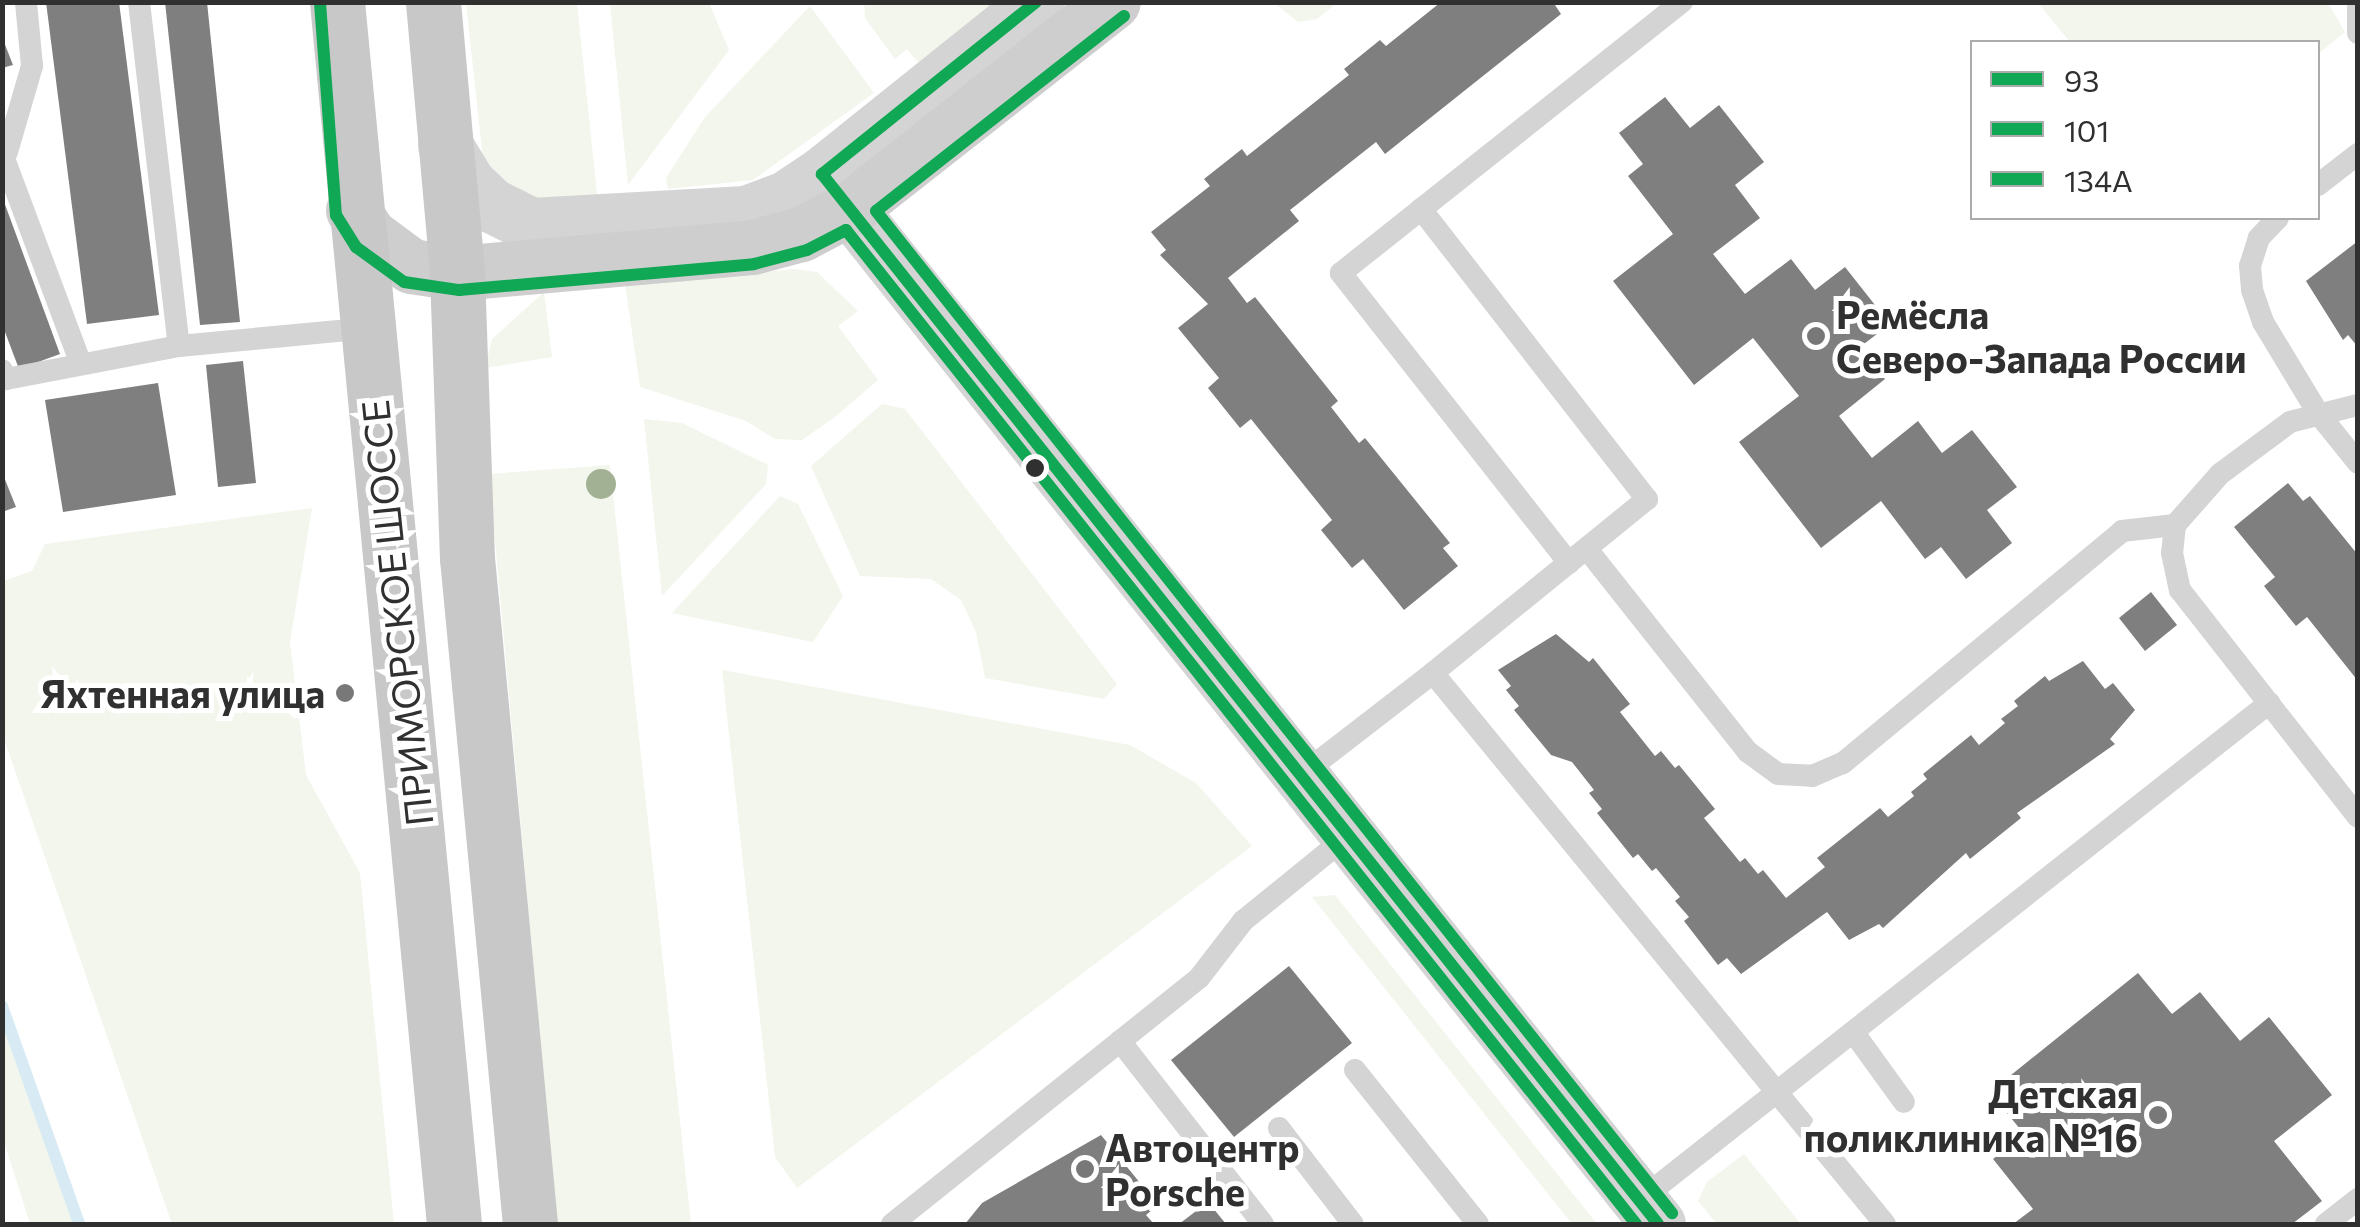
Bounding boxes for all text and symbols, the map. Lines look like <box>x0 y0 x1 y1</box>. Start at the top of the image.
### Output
legend <box>1970 40 2320 220</box>
text: 93 <box>2064 61 2099 98</box>
text: 101 <box>2064 111 2109 148</box>
text: 134А <box>2064 161 2133 198</box>
place label: Ремёсла Северо-Запада России <box>1836 291 2247 380</box>
marker: Ремёсла Северо-Запада России <box>1805 325 1827 347</box>
street label: ПРИМОРСКОЕ ШОССЕ <box>351 398 441 828</box>
unlabelled marker <box>1025 458 1045 478</box>
place label: Яхтенная улица <box>40 670 325 716</box>
marker: Яхтенная улица <box>334 682 356 704</box>
place label: Детская поликлиника №16 <box>1804 1070 2138 1160</box>
marker: Детская поликлиника №16 <box>2147 1104 2169 1126</box>
place label: Автоцентр Porsche <box>1105 1124 1300 1214</box>
marker: Автоцентр Porsche <box>1074 1158 1096 1180</box>

